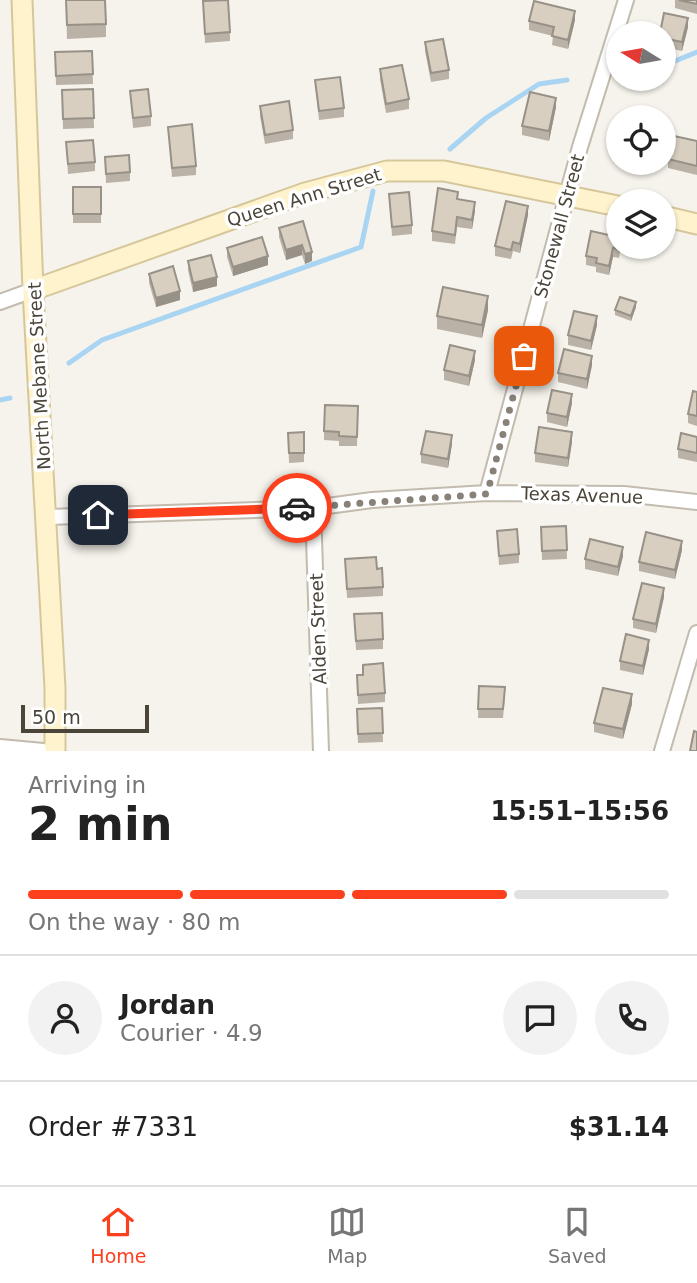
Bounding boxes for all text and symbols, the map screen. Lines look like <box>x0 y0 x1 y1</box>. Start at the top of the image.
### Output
north arrow <box>606 21 676 91</box>
map controls <box>606 21 676 259</box>
button: locate <box>606 105 676 175</box>
street label: Stonewall Street <box>530 152 588 300</box>
street label: Queen Ann Street <box>224 164 384 230</box>
button: layers <box>606 189 676 259</box>
street label: North Mebane Street <box>24 282 54 470</box>
pin <box>494 326 554 386</box>
icon: bag <box>505 337 543 375</box>
courier <box>262 473 332 543</box>
street label: Texas Avenue <box>519 482 644 508</box>
pin <box>68 485 128 545</box>
icon: car <box>278 489 316 527</box>
icon: home <box>79 496 117 534</box>
street label: Alden Street <box>306 573 330 685</box>
scale bar <box>21 702 149 734</box>
text: 50 m <box>32 706 81 728</box>
text: Arriving in <box>28 772 146 798</box>
text: 15:51–15:56 <box>490 796 669 826</box>
text: 2 min <box>28 797 172 851</box>
text: On the way · 80 m <box>28 909 240 935</box>
button: person <box>28 981 102 1055</box>
button: chat <box>503 981 577 1055</box>
button: phone <box>595 981 669 1055</box>
text: Jordan <box>120 990 215 1020</box>
text: Courier · 4.9 <box>120 1020 263 1046</box>
text: Order #7331 <box>28 1112 198 1142</box>
text: $31.14 <box>569 1112 669 1142</box>
tab: Home <box>90 1203 146 1267</box>
tab: Map <box>327 1203 367 1267</box>
tab: Saved <box>548 1203 607 1267</box>

